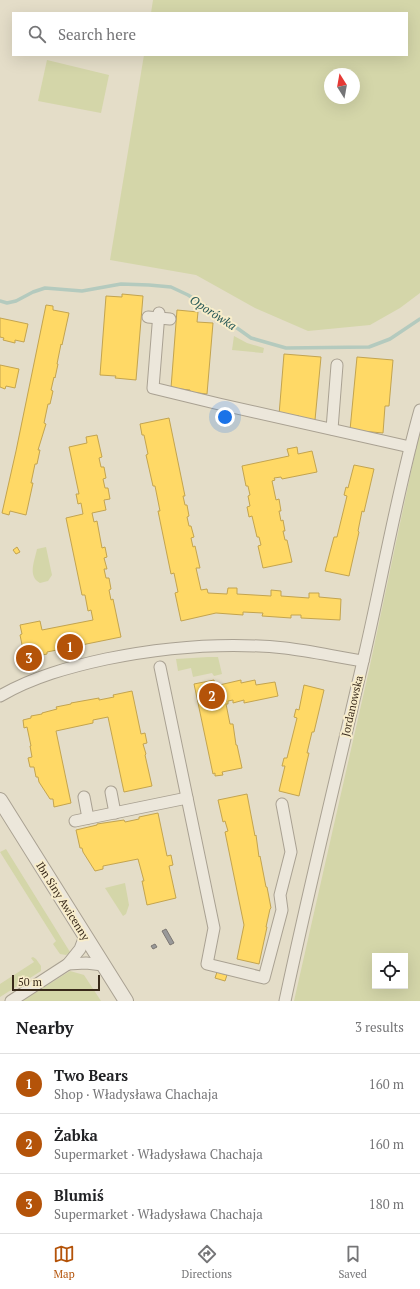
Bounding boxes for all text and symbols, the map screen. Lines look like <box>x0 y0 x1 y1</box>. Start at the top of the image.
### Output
search box <box>12 12 408 56</box>
icon: search <box>26 23 48 45</box>
text: Search here <box>58 24 136 44</box>
north arrow <box>324 68 360 104</box>
water label: Oporówka <box>187 292 239 333</box>
your location <box>215 407 235 427</box>
pin: 1 <box>57 632 83 662</box>
pin: 3 <box>16 643 42 673</box>
street label: Jordanowska <box>338 674 366 738</box>
pin: 2 <box>199 681 225 711</box>
street label: Ibn Siny Awicenny <box>33 859 93 943</box>
map controls <box>372 953 408 989</box>
button: locate <box>372 953 408 989</box>
scale bar <box>12 973 100 992</box>
text: 50 m <box>18 975 42 989</box>
text: Nearby <box>16 1016 74 1039</box>
text: 3 results <box>355 1018 404 1036</box>
text: Two Bears <box>54 1065 128 1085</box>
text: 1 <box>25 1075 33 1093</box>
text: 160 m <box>369 1075 404 1093</box>
text: Shop · Władysława Chachaja <box>54 1085 218 1103</box>
text: Żabka <box>54 1125 98 1145</box>
text: 2 <box>25 1135 33 1153</box>
text: 160 m <box>369 1135 404 1153</box>
text: Supermarket · Władysława Chachaja <box>54 1145 263 1163</box>
text: Blumiś <box>54 1185 104 1205</box>
text: 3 <box>25 1195 33 1213</box>
text: 180 m <box>369 1195 404 1213</box>
text: Supermarket · Władysława Chachaja <box>54 1205 263 1223</box>
tab: Map <box>53 1243 75 1281</box>
tab: Directions <box>181 1243 232 1281</box>
tab: Saved <box>338 1243 367 1281</box>

